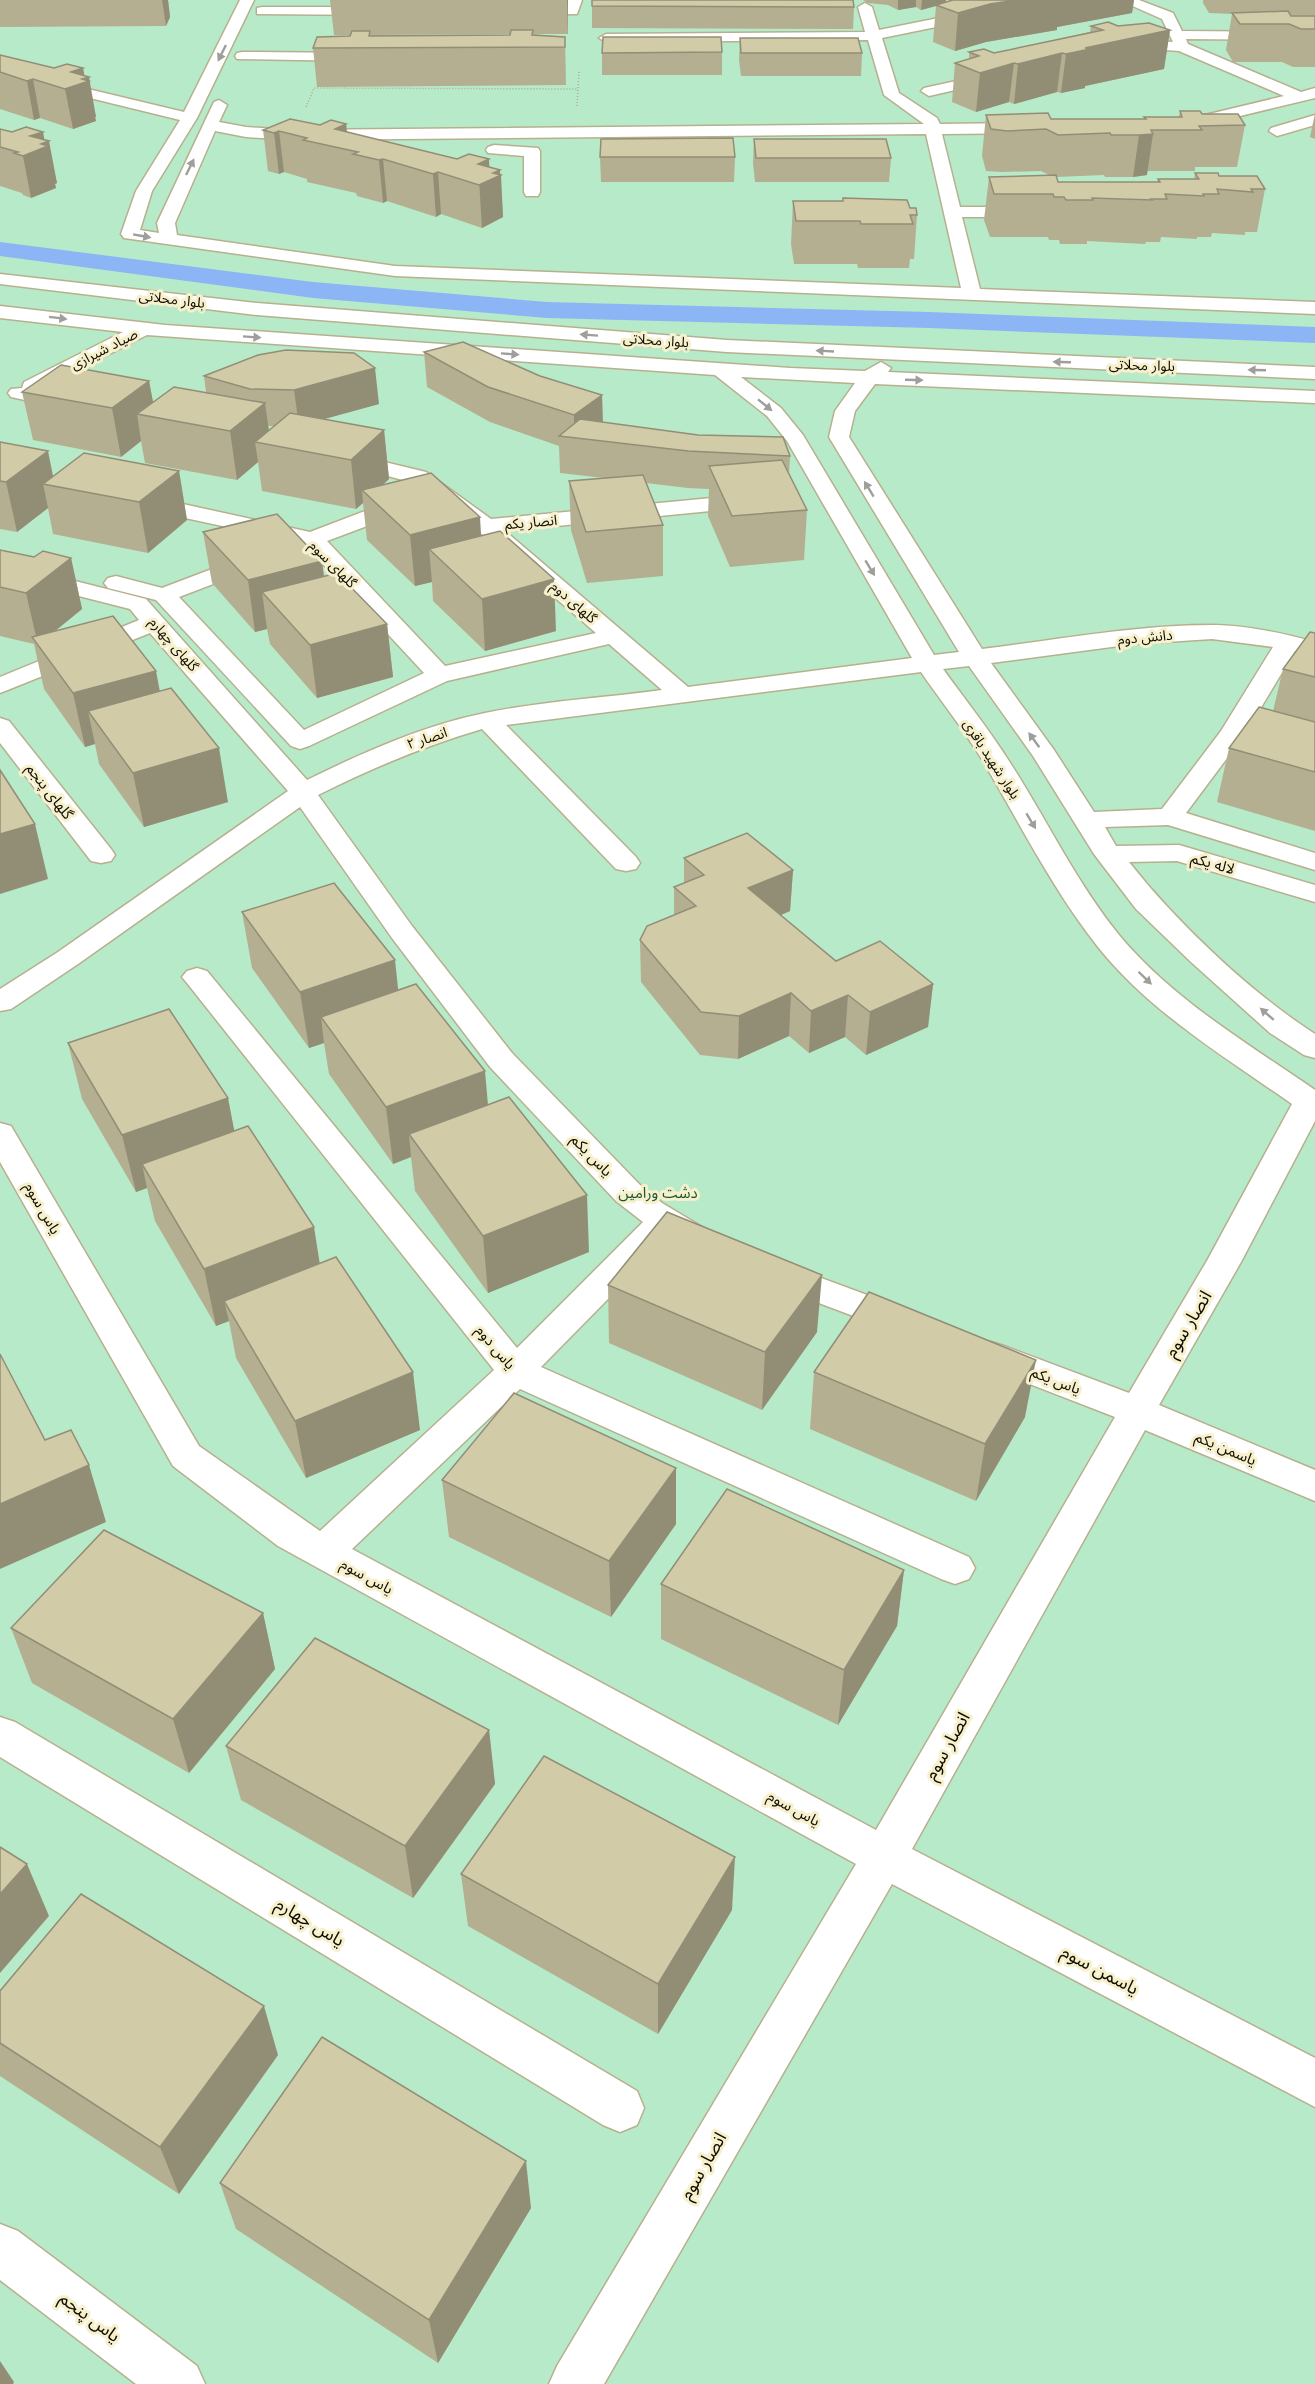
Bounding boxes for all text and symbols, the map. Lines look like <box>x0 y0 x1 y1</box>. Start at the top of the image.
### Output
one-way arrow <box>217 44 227 62</box>
one-way arrow <box>184 158 194 176</box>
one-way arrow <box>133 232 152 241</box>
street label: بلوار محلاتی <box>138 287 206 312</box>
one-way arrow <box>49 314 68 323</box>
street label: صیاد شیرازی <box>68 325 141 374</box>
one-way arrow <box>579 330 598 340</box>
street label: بلوار محلاتی <box>622 330 690 351</box>
one-way arrow <box>243 332 262 342</box>
one-way arrow <box>815 346 834 356</box>
one-way arrow <box>500 349 519 359</box>
street label: بلوار محلاتی <box>1109 356 1176 375</box>
one-way arrow <box>1052 357 1071 367</box>
one-way arrow <box>1247 366 1266 375</box>
one-way arrow <box>904 376 923 385</box>
one-way arrow <box>757 398 773 411</box>
one-way arrow <box>864 480 874 497</box>
street label: انصار یکم <box>504 512 558 535</box>
street label: گلهای سوم <box>304 537 360 593</box>
one-way arrow <box>865 560 875 577</box>
street label: گلهای دوم <box>546 578 600 629</box>
street label: گلهای چهارم <box>144 614 202 676</box>
street label: دانش دوم <box>1117 627 1174 650</box>
street label: بلوار شهید باقری <box>959 716 1024 803</box>
street label: انصار ۲ <box>405 724 450 753</box>
one-way arrow <box>1028 732 1040 748</box>
street label: گلهای پنجم <box>21 760 77 825</box>
one-way arrow <box>1026 813 1037 829</box>
street label: لاله یکم <box>1188 849 1237 880</box>
one-way arrow <box>1138 971 1153 985</box>
one-way arrow <box>1260 1007 1275 1021</box>
street label: یاس یکم <box>566 1130 616 1182</box>
street label: یاس سوم <box>19 1179 65 1239</box>
park label: دشت ورامین <box>618 1184 698 1202</box>
street label: انصار سوم <box>1160 1287 1219 1363</box>
street label: یاس دوم <box>470 1322 519 1374</box>
street label: یاس یکم <box>1028 1363 1083 1400</box>
street label: یاسمن یکم <box>1192 1427 1259 1471</box>
street label: یاس سوم <box>336 1555 396 1600</box>
street label: انصار سوم <box>920 1709 977 1785</box>
street label: یاس سوم <box>763 1787 823 1832</box>
street label: یاس چهارم <box>270 1894 348 1954</box>
street label: یاسمن سوم <box>1056 1941 1142 2002</box>
street label: انصار سوم <box>676 2129 734 2205</box>
street label: یاس پنجم <box>54 2288 124 2349</box>

